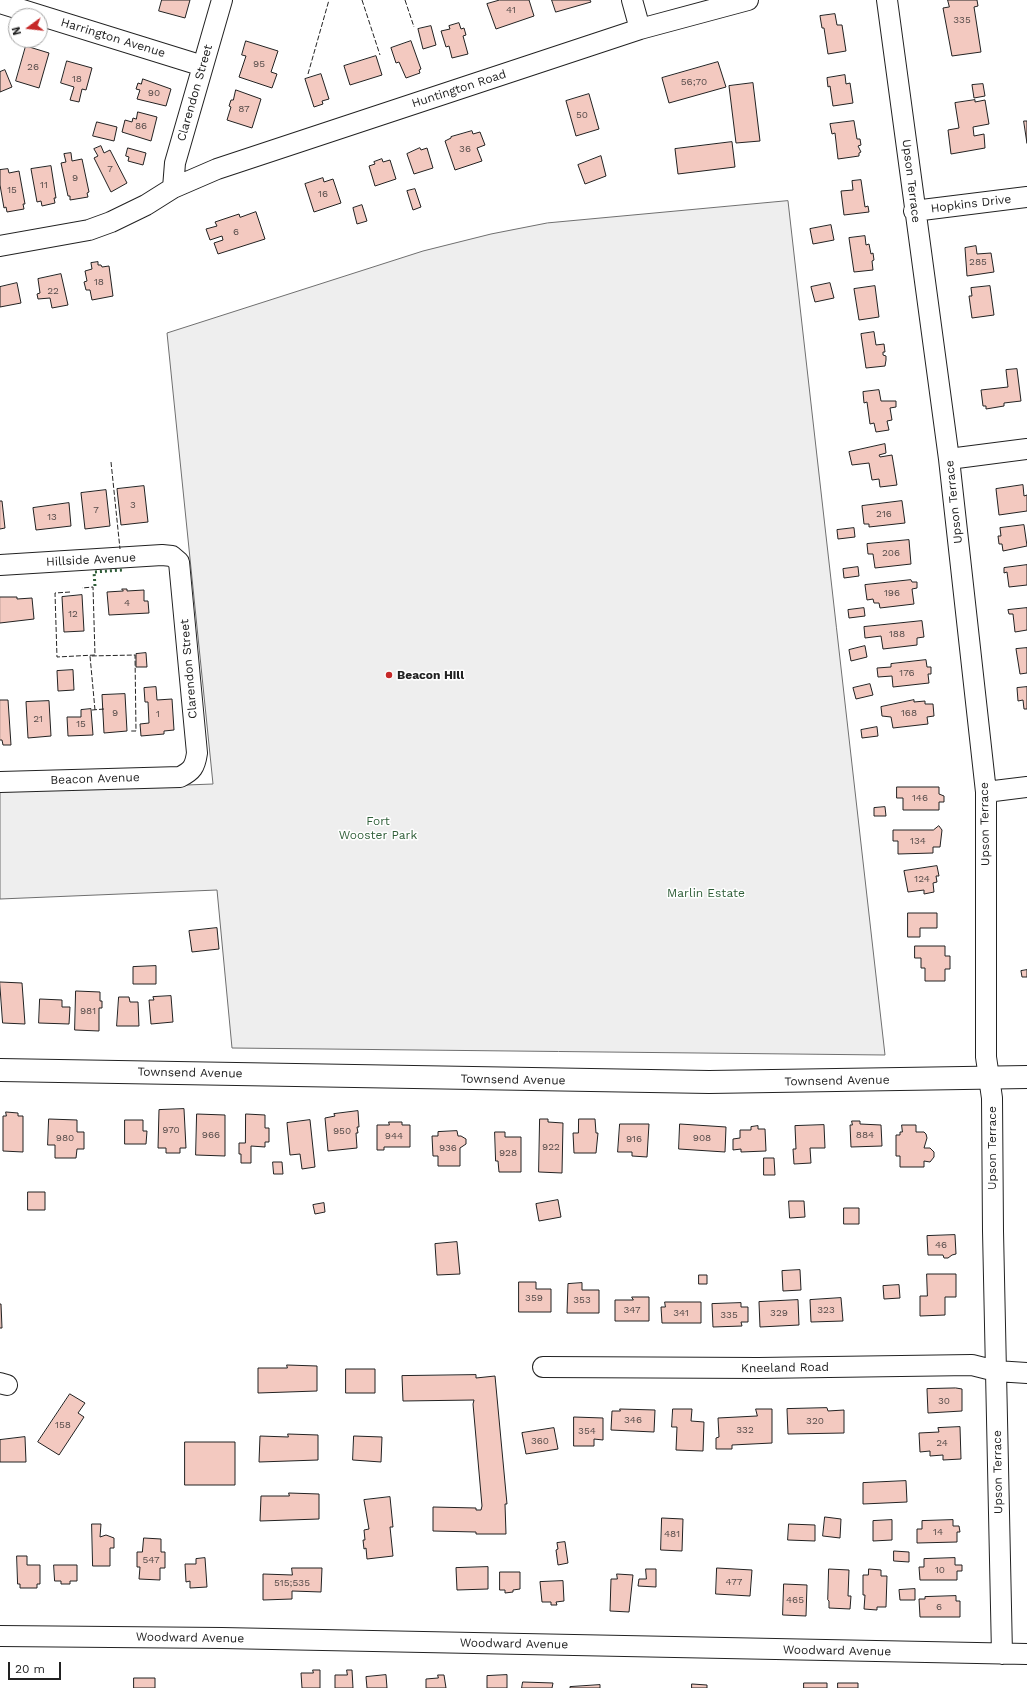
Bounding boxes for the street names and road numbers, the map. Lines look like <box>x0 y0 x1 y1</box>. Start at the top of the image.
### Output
street label: Harrington Avenue <box>59 15 167 61</box>
street label: Clarendon Street <box>174 43 216 143</box>
street label: Huntington Road <box>410 67 508 111</box>
street label: Upson Terrace <box>899 138 923 224</box>
street label: Hopkins Drive <box>930 192 1012 216</box>
street label: Upson Terrace <box>942 460 966 544</box>
street label: Hillside Avenue <box>46 550 136 570</box>
street label: Clarendon Street <box>177 619 201 719</box>
street label: Beacon Avenue <box>50 770 140 788</box>
street label: Upson Terrace <box>977 782 993 866</box>
street label: Townsend Avenue <box>137 1065 243 1081</box>
street label: Townsend Avenue <box>460 1072 566 1088</box>
street label: Townsend Avenue <box>784 1073 890 1089</box>
street label: Upson Terrace <box>985 1106 999 1190</box>
street label: Kneeland Road <box>741 1360 829 1376</box>
street label: Upson Terrace <box>990 1430 1006 1514</box>
street label: Woodward Avenue <box>136 1630 244 1646</box>
street label: Woodward Avenue <box>460 1636 568 1652</box>
street label: Woodward Avenue <box>783 1643 891 1659</box>

